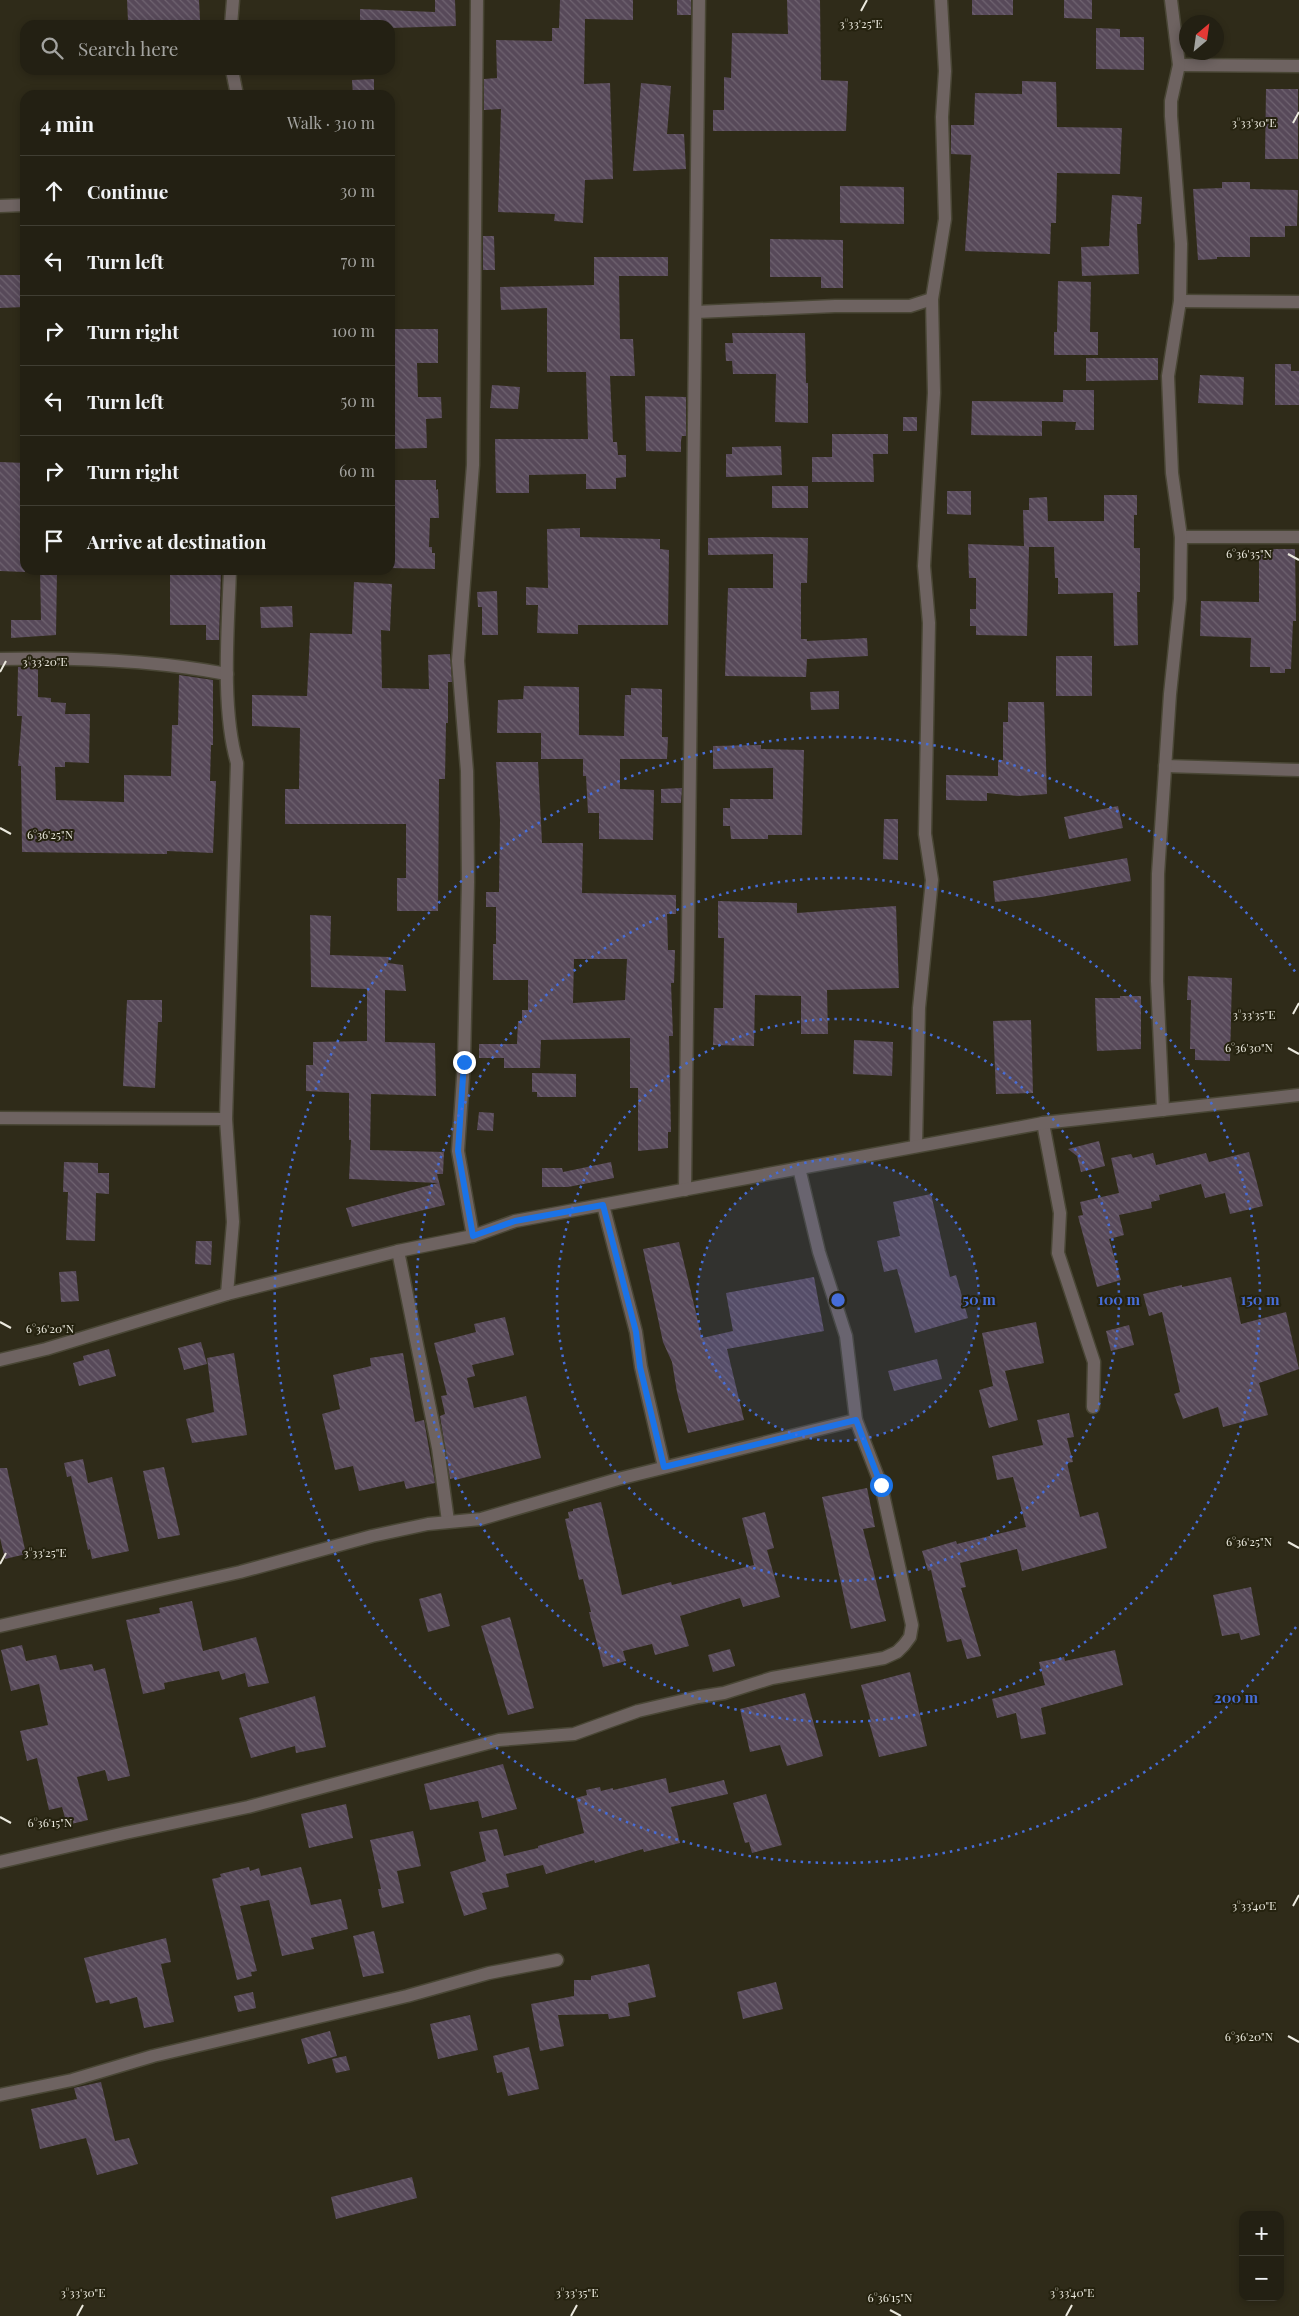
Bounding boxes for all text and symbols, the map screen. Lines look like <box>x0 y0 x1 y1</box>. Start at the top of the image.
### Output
text: 3°33'25"E <box>839 15 883 31</box>
north arrow <box>1179 15 1224 60</box>
search box <box>20 20 395 75</box>
icon: search <box>38 34 66 62</box>
text: Search here <box>78 35 178 61</box>
text: 4 min <box>40 109 94 137</box>
text: Walk · 310 m <box>287 112 375 133</box>
text: 3°33'30"E <box>1232 114 1277 130</box>
icon: ahead <box>40 177 68 205</box>
text: Continue <box>87 178 168 204</box>
text: 30 m <box>340 180 375 201</box>
icon: left <box>40 247 68 275</box>
text: Turn left <box>87 248 164 274</box>
text: 70 m <box>341 250 375 271</box>
icon: right <box>40 317 68 345</box>
text: Turn right <box>87 318 179 344</box>
text: 100 m <box>332 320 375 341</box>
icon: left <box>40 387 68 415</box>
text: Turn left <box>87 388 164 414</box>
text: 50 m <box>341 390 375 411</box>
icon: right <box>40 457 68 485</box>
text: Turn right <box>87 458 179 484</box>
text: 60 m <box>339 460 375 481</box>
icon: arrive <box>40 527 68 555</box>
text: Arrive at destination <box>87 528 267 554</box>
text: 6°36'35"N <box>1226 545 1272 561</box>
text: 3°33'20"E <box>22 653 68 669</box>
text: 6°36'25"N <box>27 826 74 842</box>
text: 3°33'35"E <box>1233 1006 1275 1022</box>
text: 6°36'30"N <box>1225 1039 1274 1055</box>
route end <box>453 1051 476 1074</box>
text: 50 m <box>962 1289 996 1309</box>
text: 100 m <box>1098 1289 1141 1309</box>
text: 150 m <box>1240 1289 1280 1309</box>
centre of rings <box>829 1291 847 1309</box>
text: 6°36'20"N <box>26 1320 75 1336</box>
route start <box>870 1474 893 1497</box>
text: 6°36'25"N <box>1226 1533 1273 1549</box>
text: 3°33'25"E <box>23 1544 67 1560</box>
text: 200 m <box>1214 1687 1259 1707</box>
text: 6°36'15"N <box>28 1814 73 1830</box>
text: 3°33'40"E <box>1232 1897 1276 1913</box>
text: 6°36'20"N <box>1225 2028 1274 2044</box>
map controls <box>1239 2211 1284 2301</box>
button: + <box>1239 2211 1284 2256</box>
button: − <box>1239 2256 1284 2301</box>
text: 3°33'30"E <box>61 2284 106 2300</box>
text: 3°33'35"E <box>556 2284 598 2300</box>
text: 3°33'40"E <box>1050 2284 1094 2300</box>
text: 6°36'15"N <box>868 2289 913 2305</box>

